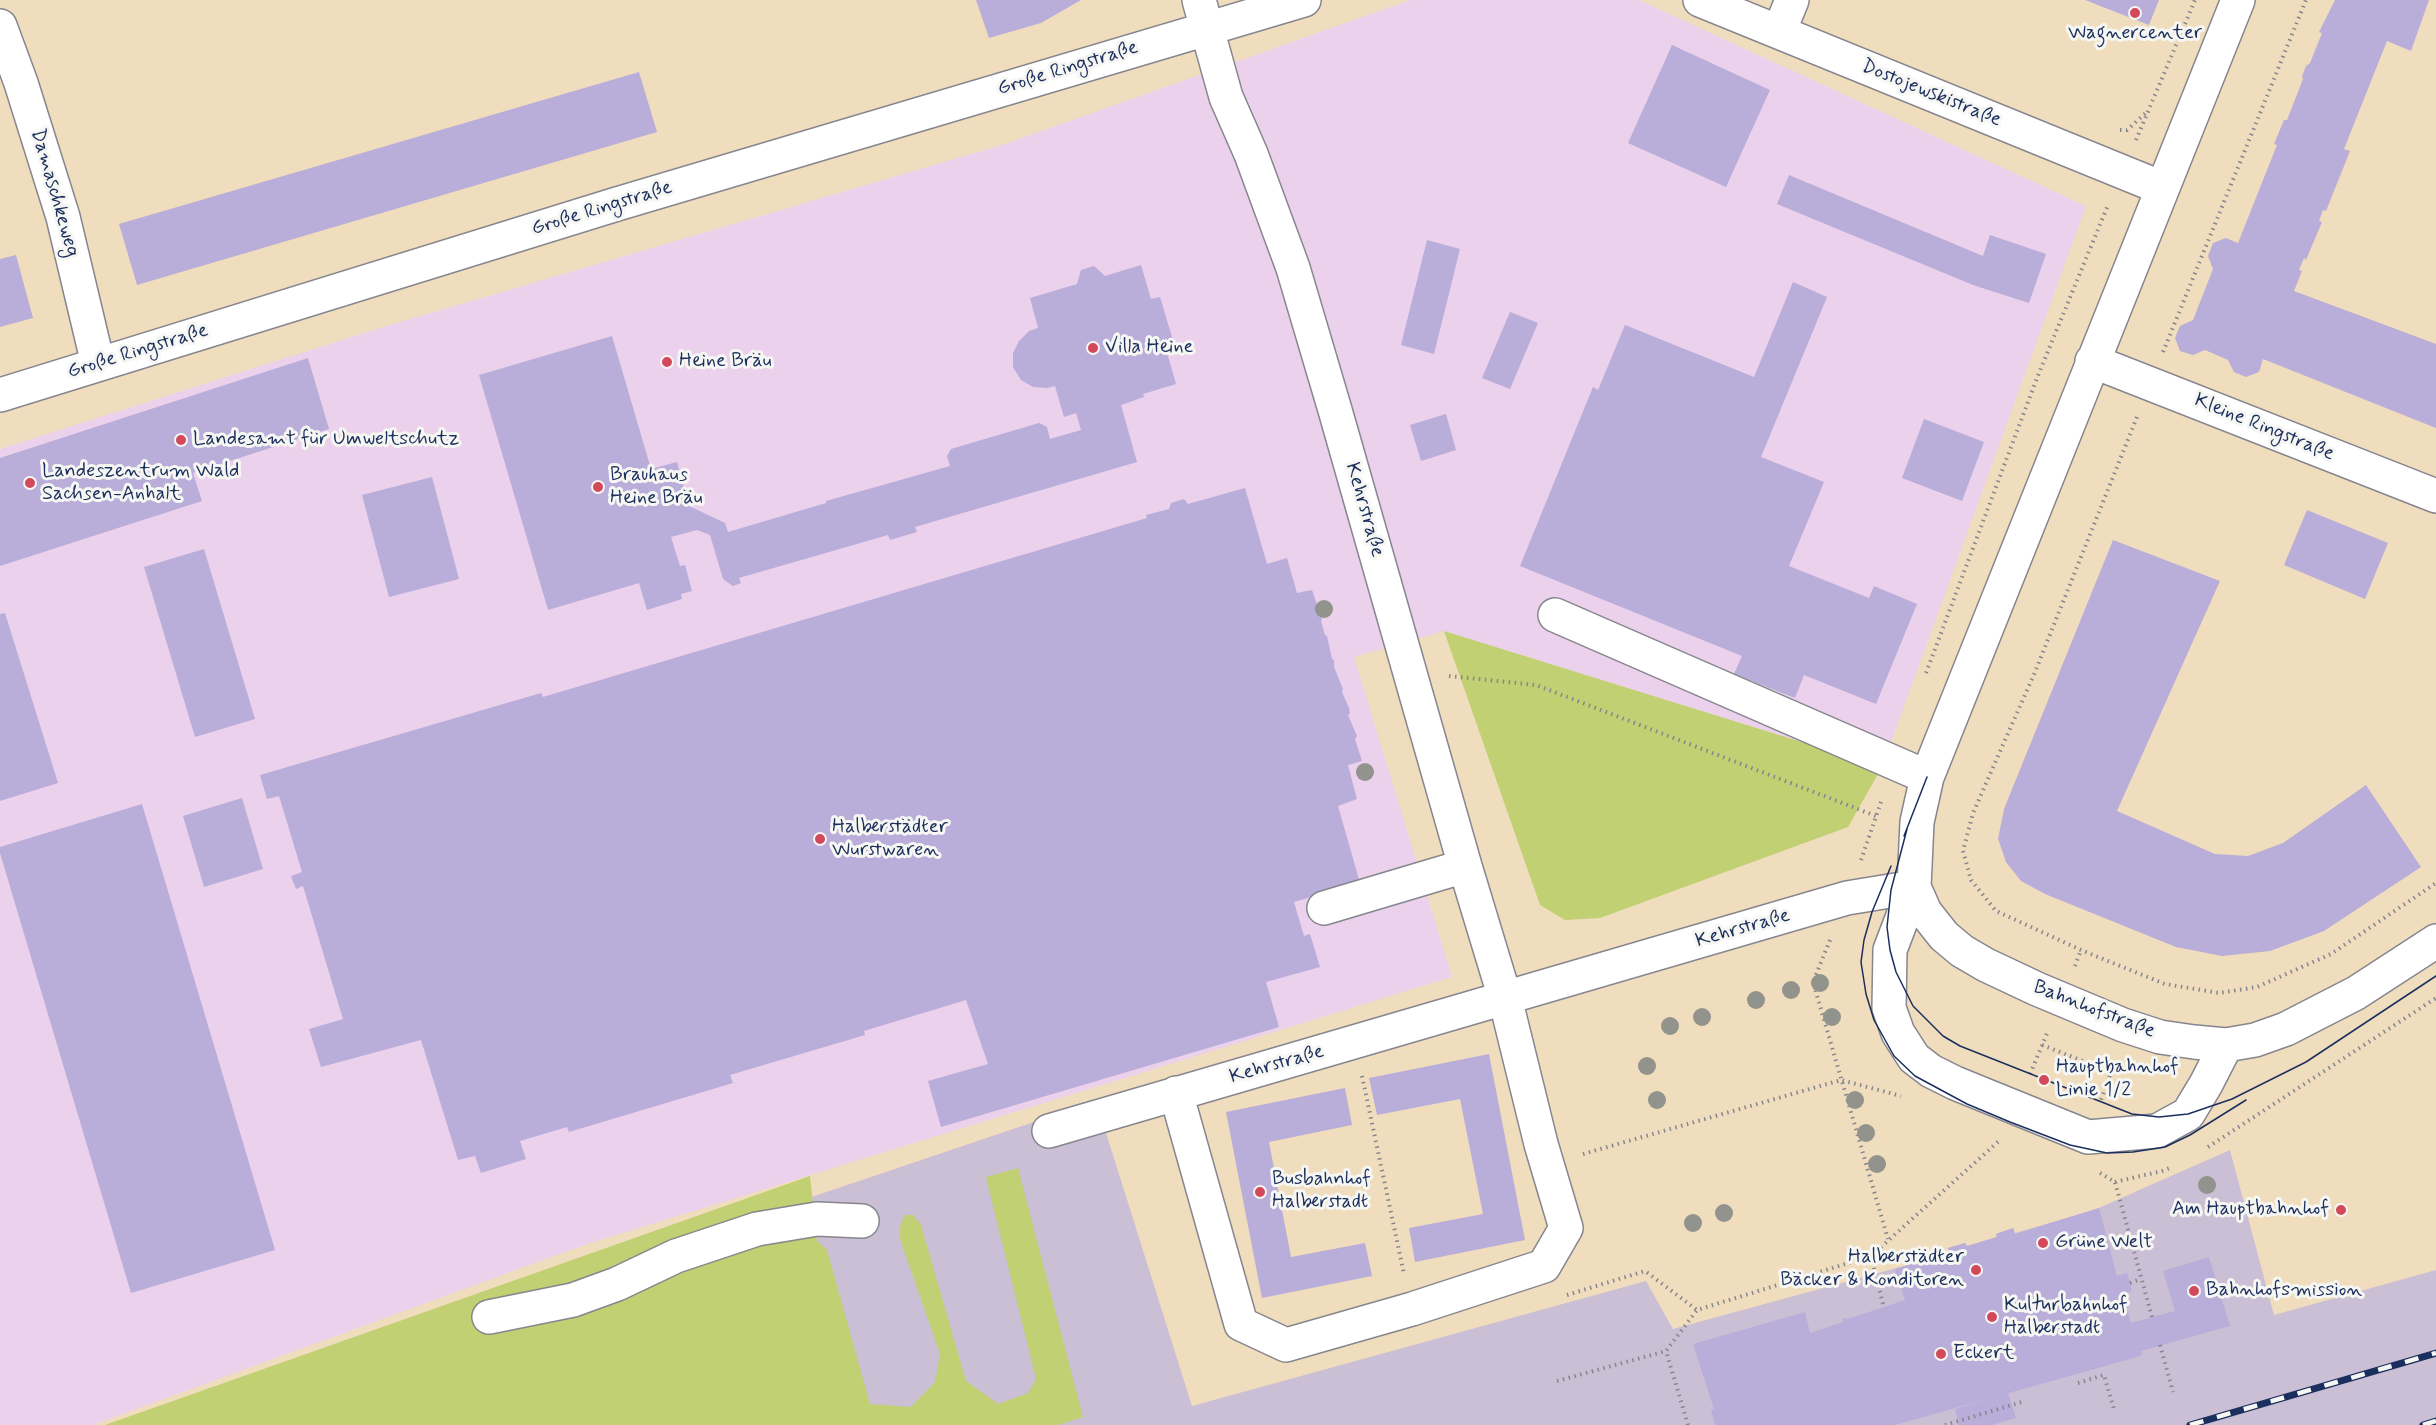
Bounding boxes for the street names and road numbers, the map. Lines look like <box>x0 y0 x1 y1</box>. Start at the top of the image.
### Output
street label: Große Ringstraße <box>995 36 1141 102</box>
street label: Dostojewskistraße <box>1858 55 2004 133</box>
street label: Damaschkeweg <box>24 126 84 260</box>
street label: Große Ringstraße <box>529 176 675 242</box>
street label: Große Ringstraße <box>65 319 211 385</box>
street label: Kleine Ringstraße <box>2191 389 2337 467</box>
street label: Kehrstraße <box>1339 460 1389 560</box>
street label: Kehrstraße <box>1693 904 1793 954</box>
street label: Bahnhofstraße <box>2030 976 2158 1044</box>
street label: Kehrstraße <box>1227 1040 1327 1090</box>

